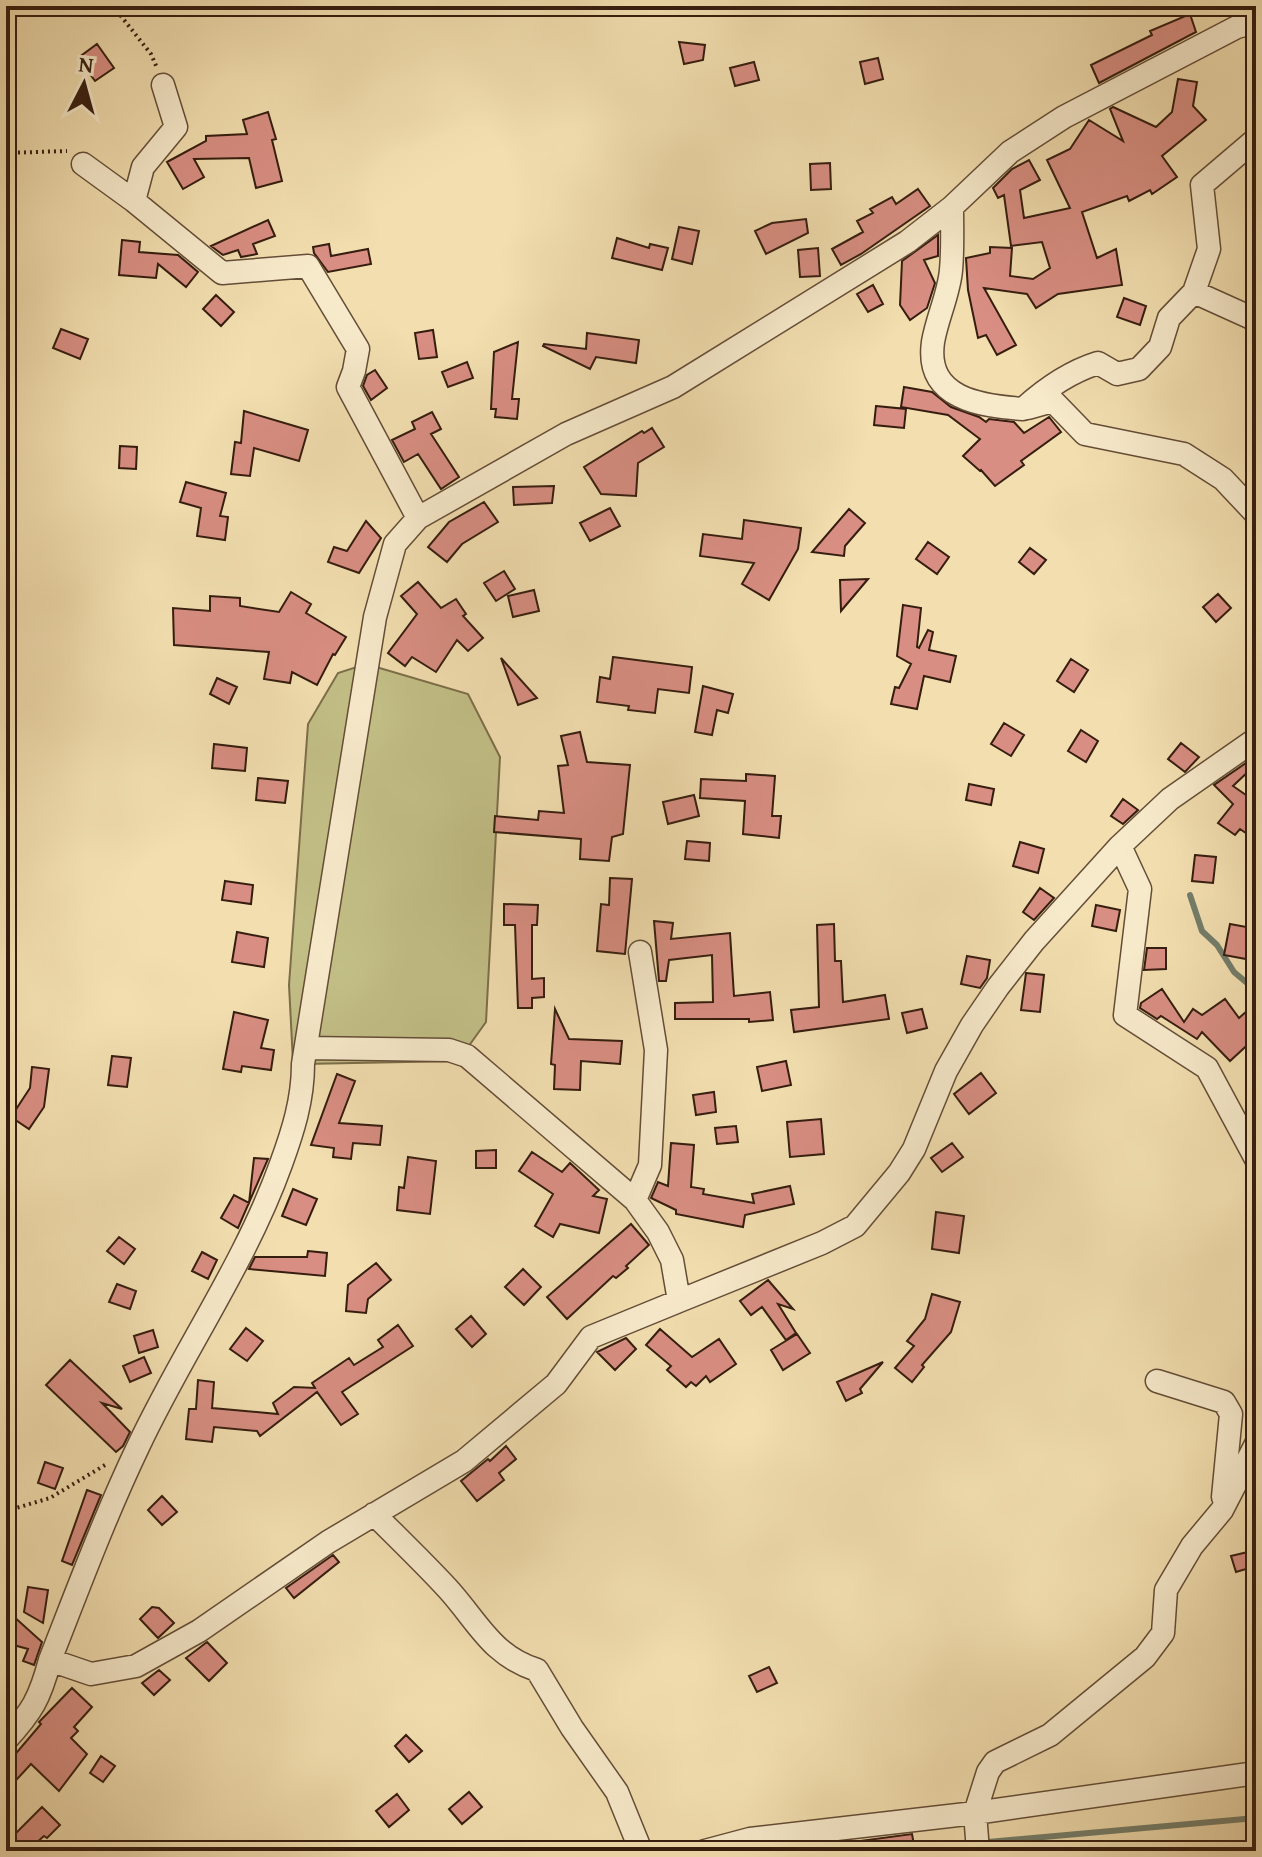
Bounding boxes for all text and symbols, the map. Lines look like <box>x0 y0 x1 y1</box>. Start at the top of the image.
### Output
north arrow <box>44 44 124 124</box>
text: N <box>77 47 95 81</box>

